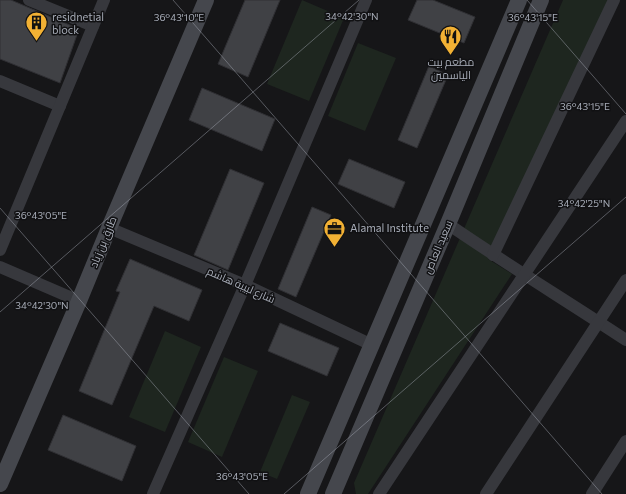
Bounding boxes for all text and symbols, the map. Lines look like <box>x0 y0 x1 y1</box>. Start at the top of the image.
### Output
building icon: residnetial block <box>24 10 50 43</box>
place label: residnetial block <box>52 10 104 36</box>
text: 34°42'30"N <box>325 10 379 22</box>
text: 36°43'10"E <box>154 11 204 23</box>
text: 36°43'15"E <box>508 11 558 23</box>
restaurant icon: مطعم بيت الياسمين <box>438 23 464 56</box>
place label: مطعم بيت الياسمين <box>428 55 474 82</box>
text: 36°43'15"E <box>560 100 610 112</box>
text: 34°42'25"N <box>558 197 610 209</box>
text: 36°43'05"E <box>15 209 67 221</box>
street label: طارق بن زياد <box>86 214 120 270</box>
office icon: Alamal Institute <box>321 215 347 248</box>
street label: سعيد العاص <box>420 218 456 276</box>
place label: Alamal Institute <box>350 221 429 234</box>
street label: شارع لبيبة هاشم <box>204 264 277 307</box>
text: 34°42'30"N <box>15 299 69 311</box>
text: 36°43'05"E <box>216 470 268 482</box>

